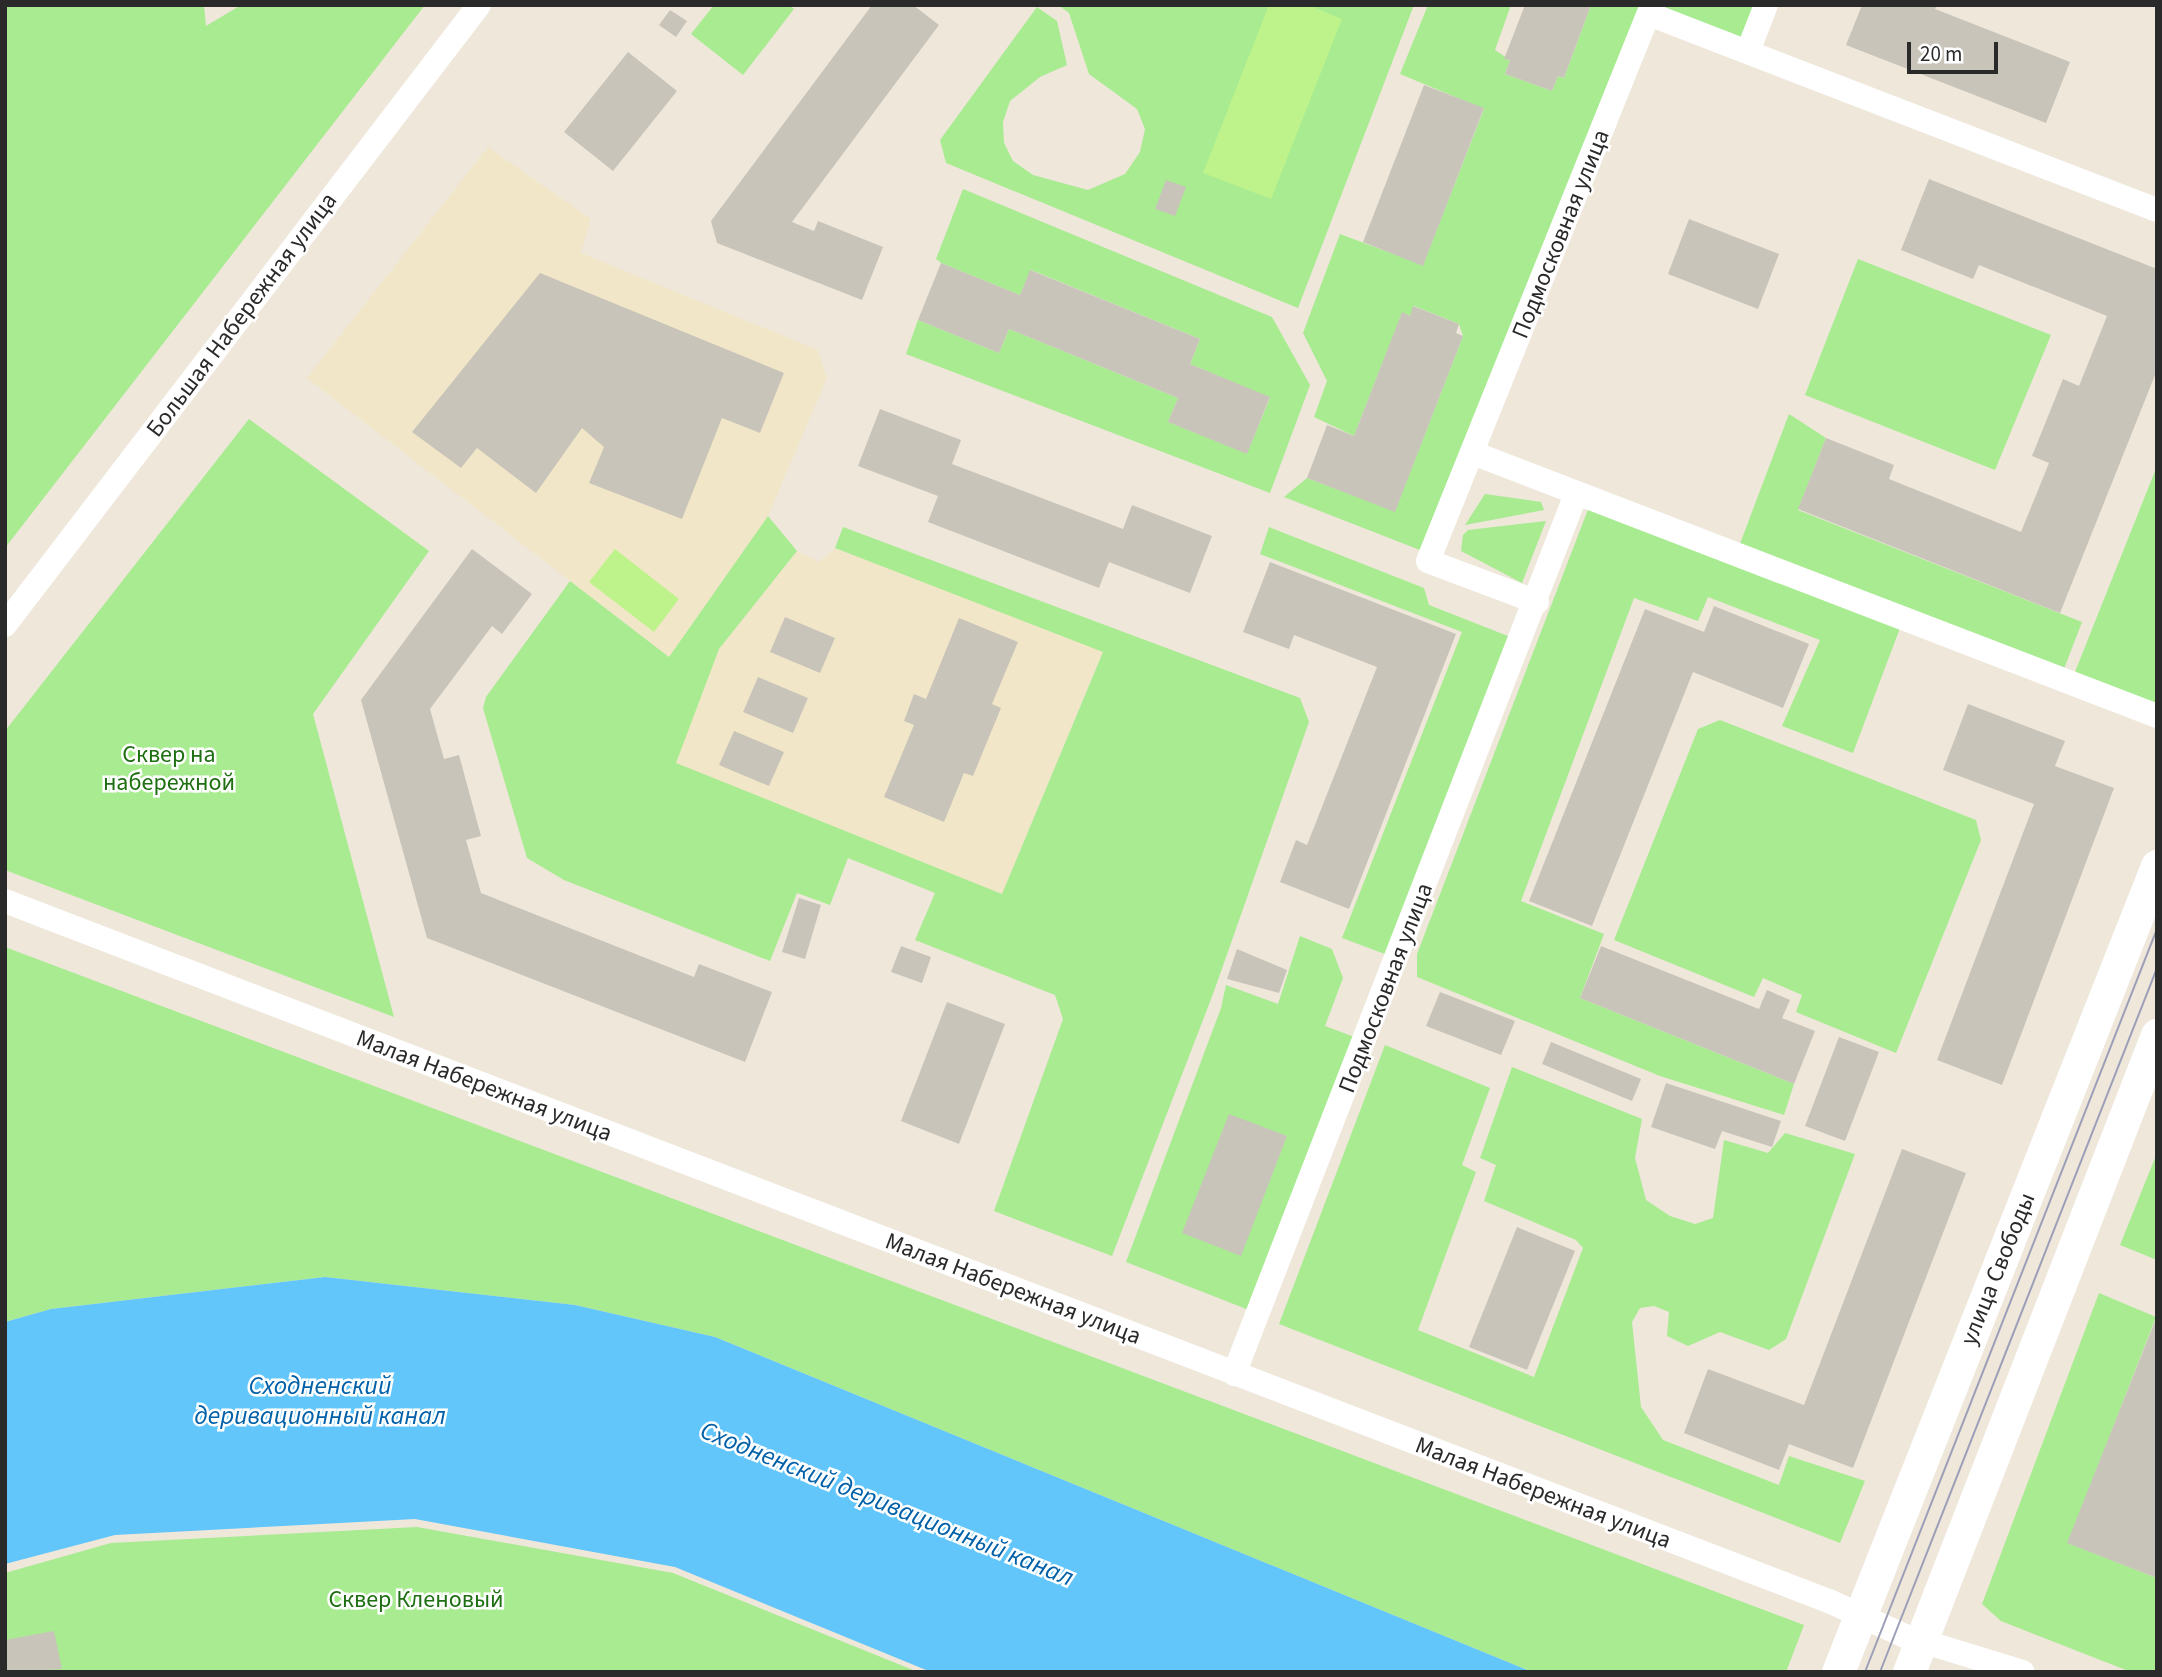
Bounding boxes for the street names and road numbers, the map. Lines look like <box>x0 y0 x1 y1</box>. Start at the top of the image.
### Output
street label: Подмосковная улица <box>1506 125 1616 343</box>
street label: Большая Набережная улица <box>141 187 343 443</box>
street label: Подмосковная улица <box>1333 879 1439 1097</box>
street label: Малая Набережная улица <box>352 1024 616 1148</box>
street label: улица Свободы <box>1954 1189 2042 1349</box>
street label: Малая Набережная улица <box>881 1227 1145 1351</box>
street label: Малая Набережная улица <box>1411 1431 1675 1555</box>

